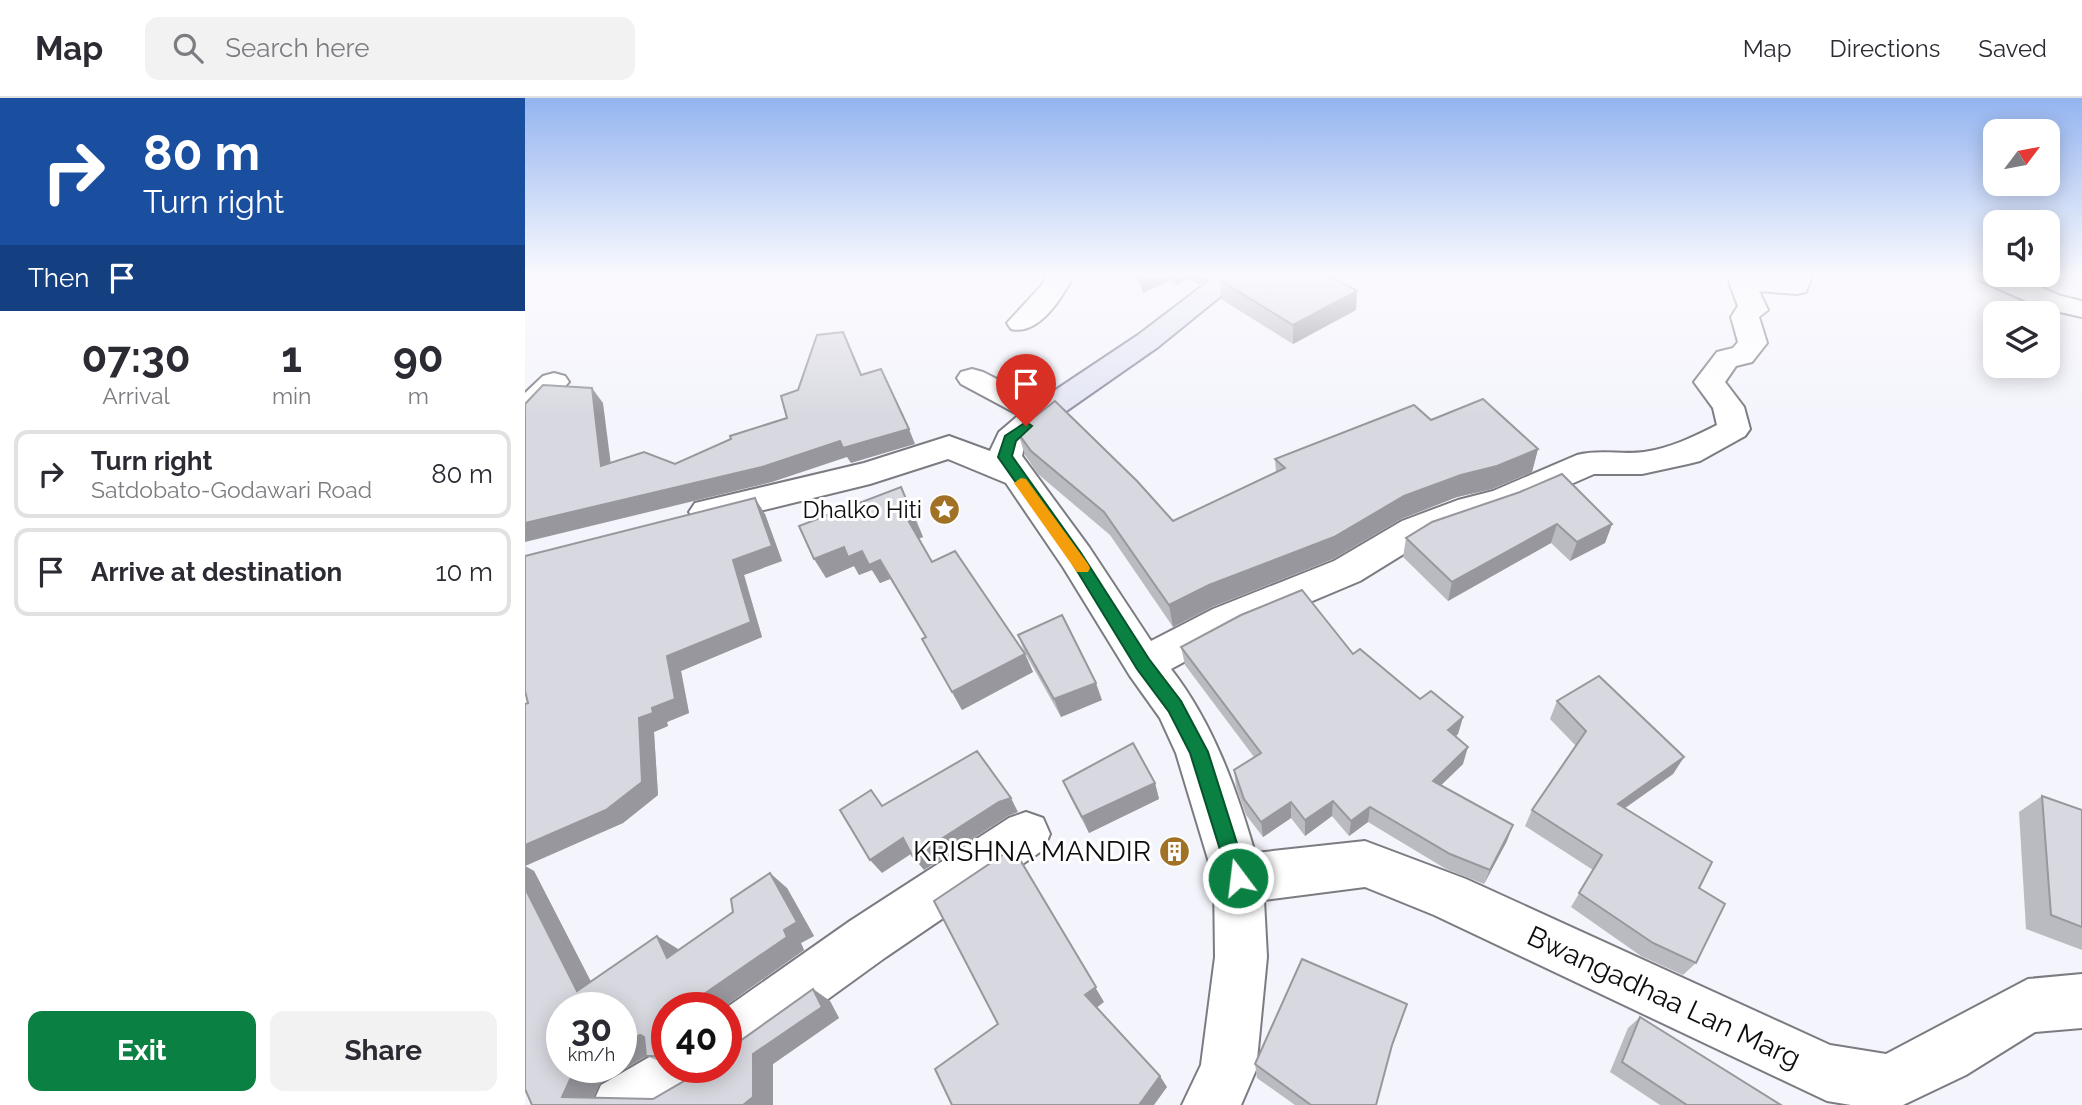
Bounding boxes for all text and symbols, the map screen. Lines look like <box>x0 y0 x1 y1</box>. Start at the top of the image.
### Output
search box <box>145 17 635 80</box>
text: Map <box>35 29 103 68</box>
icon: search <box>169 29 207 67</box>
text: Search here <box>225 33 370 63</box>
text: Map <box>1743 34 1792 63</box>
text: Directions <box>1830 34 1940 63</box>
text: Saved <box>1978 34 2047 63</box>
north arrow <box>1983 119 2060 196</box>
map controls <box>1983 119 2060 378</box>
text: 80 m <box>143 124 260 181</box>
icon: right <box>28 126 119 217</box>
text: Turn right <box>143 183 284 220</box>
button: sound <box>1983 210 2060 287</box>
icon: arrive <box>103 259 141 297</box>
text: Then <box>28 263 89 293</box>
button: layers <box>1983 301 2060 378</box>
text: 07:30 <box>81 333 190 382</box>
text: 1 <box>281 333 302 382</box>
text: 90 <box>393 333 444 382</box>
pin <box>996 354 1056 426</box>
icon: arrive <box>1007 365 1045 403</box>
text: Arrival <box>102 382 170 409</box>
text: min <box>272 382 311 409</box>
text: m <box>408 382 429 409</box>
text: Turn right <box>91 446 212 476</box>
icon: right <box>32 455 70 493</box>
text: 80 m <box>431 459 493 489</box>
text: Satdobato-Godawari Road <box>91 476 372 503</box>
place icon: Dhalko Hiti <box>928 492 962 526</box>
place label: Dhalko Hiti <box>803 495 922 524</box>
icon: arrive <box>32 553 70 591</box>
text: Arrive at destination <box>91 557 342 587</box>
text: 10 m <box>435 557 493 587</box>
building icon: KRISHNA MANDIR <box>1157 834 1191 868</box>
place label: KRISHNA MANDIR <box>913 835 1151 868</box>
position arrow <box>1201 841 1275 915</box>
street label: Bwangadhaa Lan Marg <box>1522 919 1806 1075</box>
speed limit sign: 40 <box>651 992 742 1083</box>
text: 30 <box>571 1008 612 1049</box>
button: Exit <box>28 1011 256 1091</box>
button: Share <box>270 1011 497 1091</box>
text: km/h <box>568 1044 615 1065</box>

